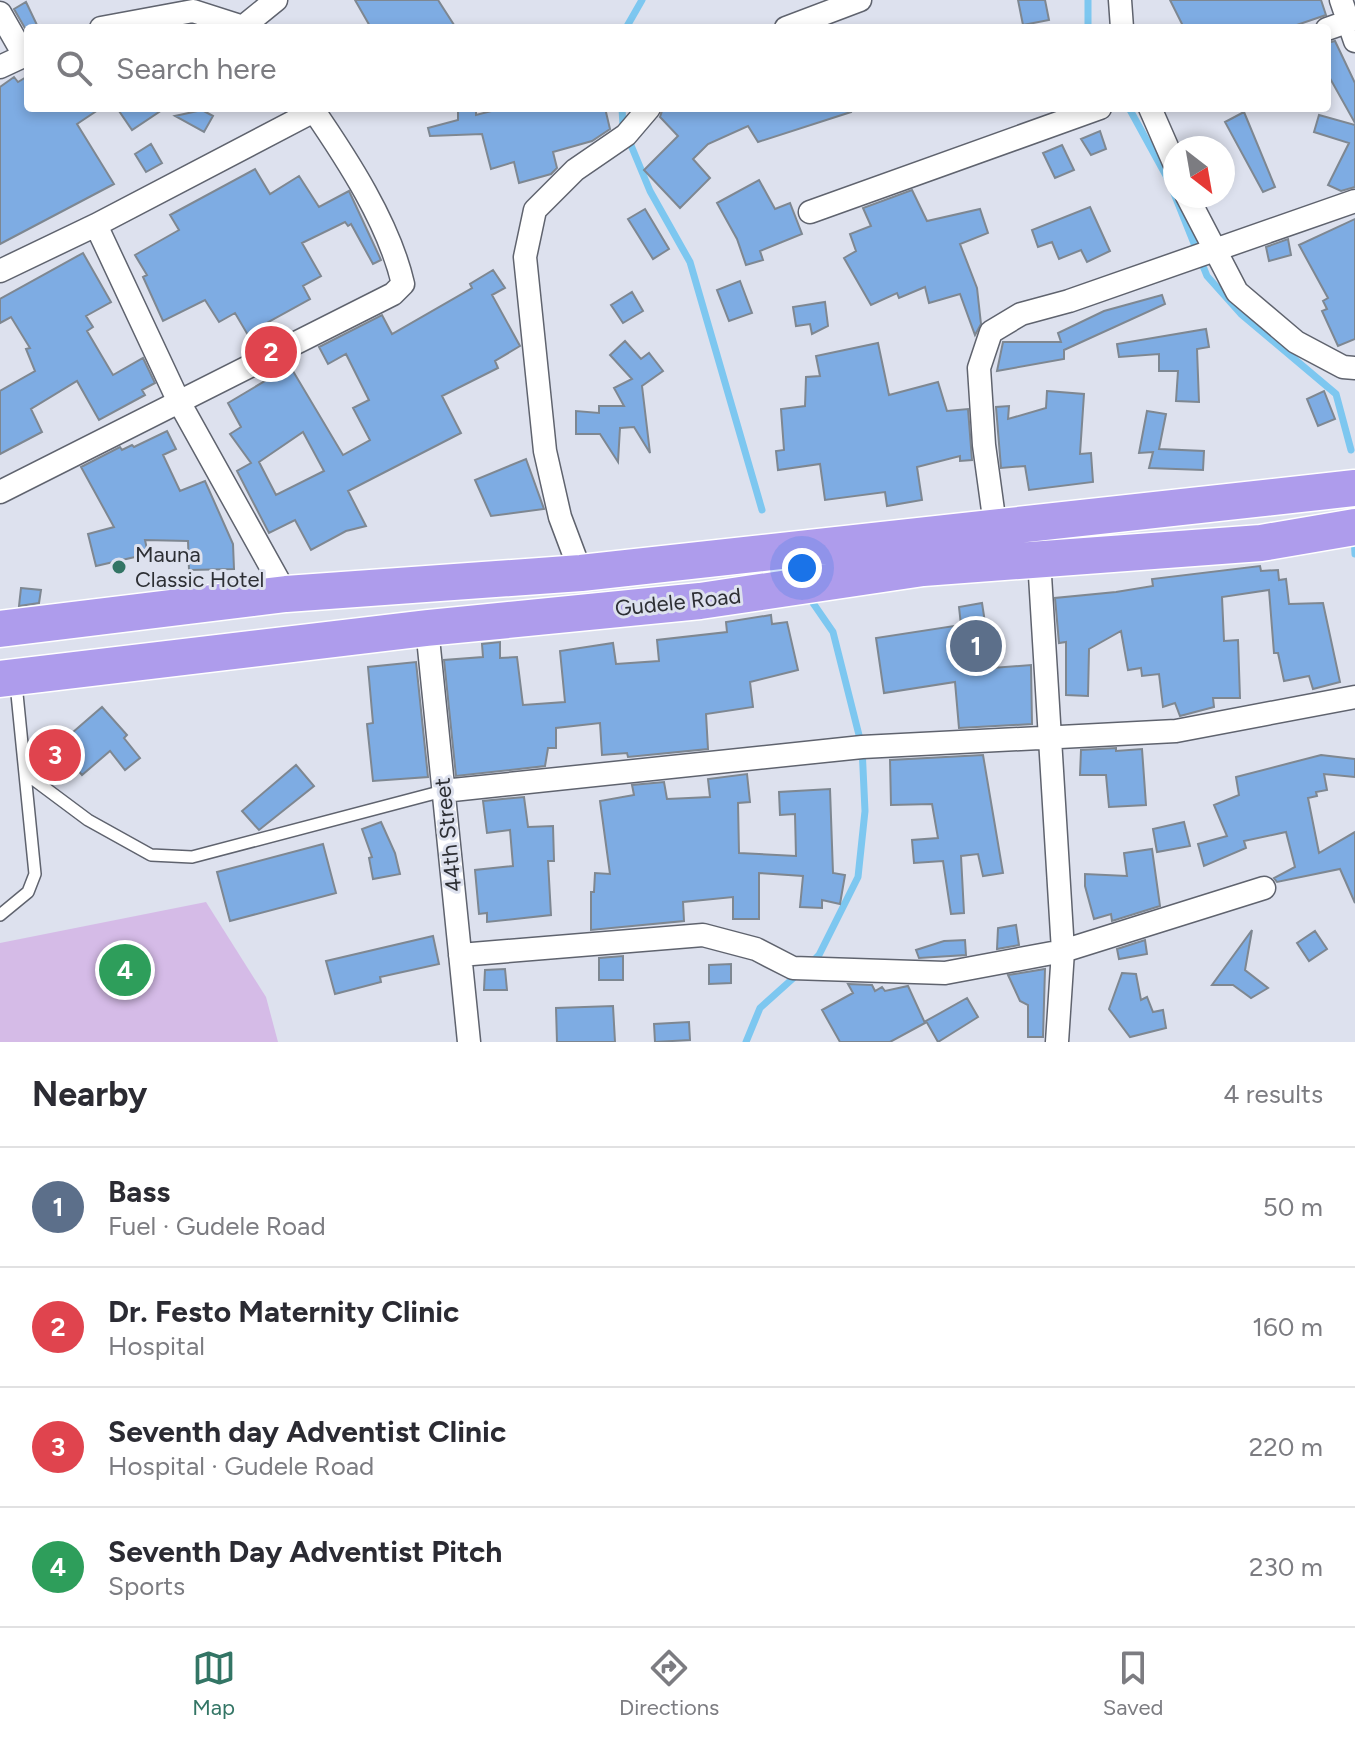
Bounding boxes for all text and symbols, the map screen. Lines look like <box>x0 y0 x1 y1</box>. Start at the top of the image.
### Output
search box <box>24 24 1331 112</box>
icon: search <box>52 46 96 90</box>
text: Search here <box>116 50 276 87</box>
north arrow <box>1163 136 1235 208</box>
pin: 2 <box>245 322 297 382</box>
place label: Mauna Classic Hotel <box>135 541 264 593</box>
your location <box>782 548 822 588</box>
marker: Mauna Classic Hotel <box>110 558 128 576</box>
street label: Gudele Road <box>614 582 742 622</box>
pin: 1 <box>950 616 1002 676</box>
pin: 3 <box>29 725 81 785</box>
street label: 44th Street <box>429 776 467 894</box>
pin: 4 <box>99 940 151 1000</box>
text: Nearby <box>32 1074 147 1115</box>
text: 4 results <box>1223 1078 1323 1110</box>
text: Bass <box>108 1173 170 1210</box>
text: 1 <box>53 1191 63 1223</box>
text: 50 m <box>1263 1191 1323 1223</box>
text: Fuel · Gudele Road <box>108 1210 326 1242</box>
text: Dr. Festo Maternity Clinic <box>108 1293 459 1330</box>
text: 2 <box>50 1311 66 1343</box>
text: 160 m <box>1252 1311 1323 1343</box>
text: Hospital <box>108 1330 205 1362</box>
text: Seventh day Adventist Clinic <box>108 1413 506 1450</box>
text: 3 <box>51 1431 65 1463</box>
text: 220 m <box>1249 1431 1323 1463</box>
text: Hospital · Gudele Road <box>108 1450 374 1482</box>
text: Seventh Day Adventist Pitch <box>108 1533 502 1570</box>
text: 4 <box>50 1551 66 1583</box>
text: 230 m <box>1249 1551 1323 1583</box>
text: Sports <box>108 1570 185 1602</box>
tab: Map <box>192 1646 236 1721</box>
tab: Directions <box>619 1646 719 1721</box>
tab: Saved <box>1103 1646 1163 1721</box>

